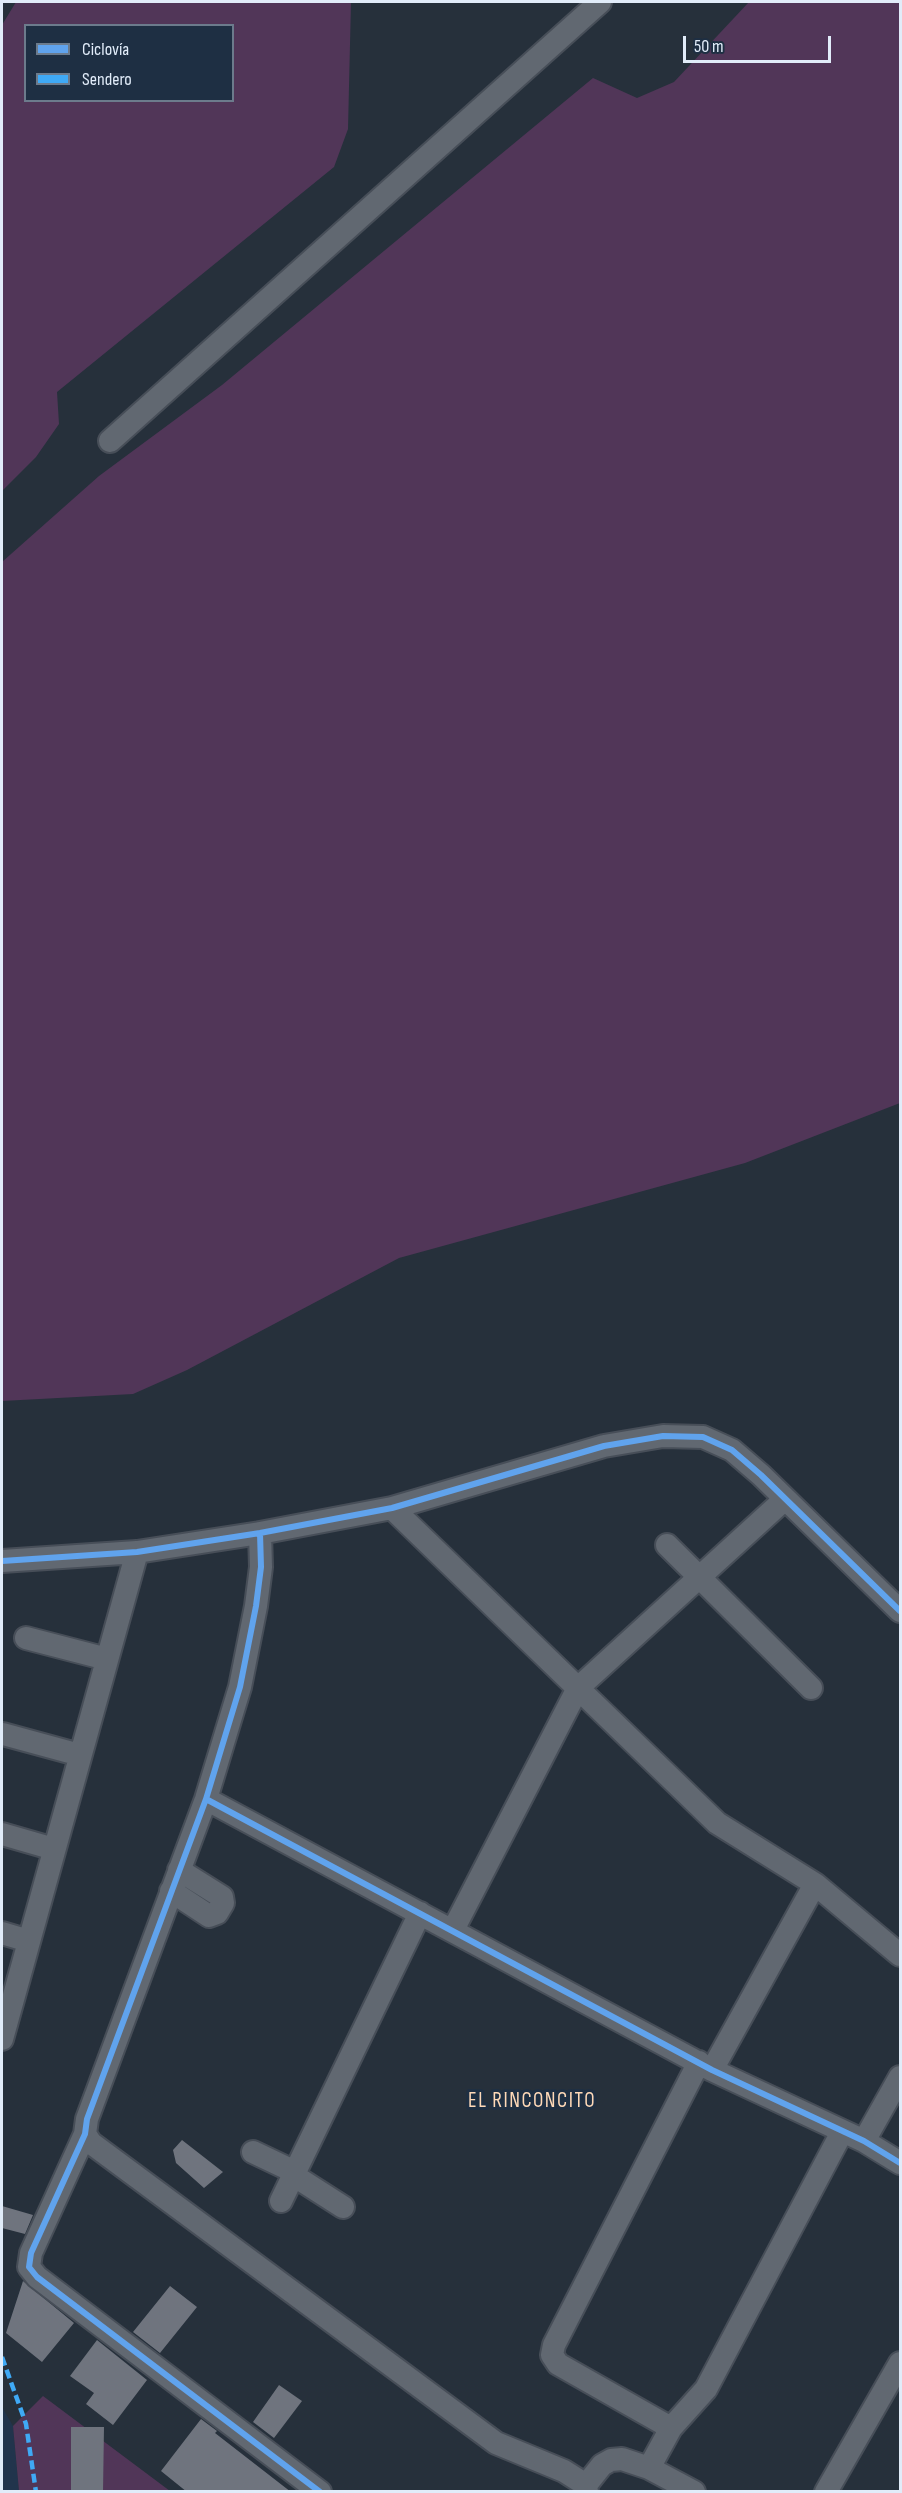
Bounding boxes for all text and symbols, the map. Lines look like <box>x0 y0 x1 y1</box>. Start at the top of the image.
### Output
legend <box>24 24 234 102</box>
scale bar <box>686 24 834 62</box>
text: 50 m <box>694 36 724 57</box>
text: Ciclovía <box>82 39 129 60</box>
text: Sendero <box>82 69 132 90</box>
district label: EL RINCONCITO <box>468 2089 596 2115</box>

